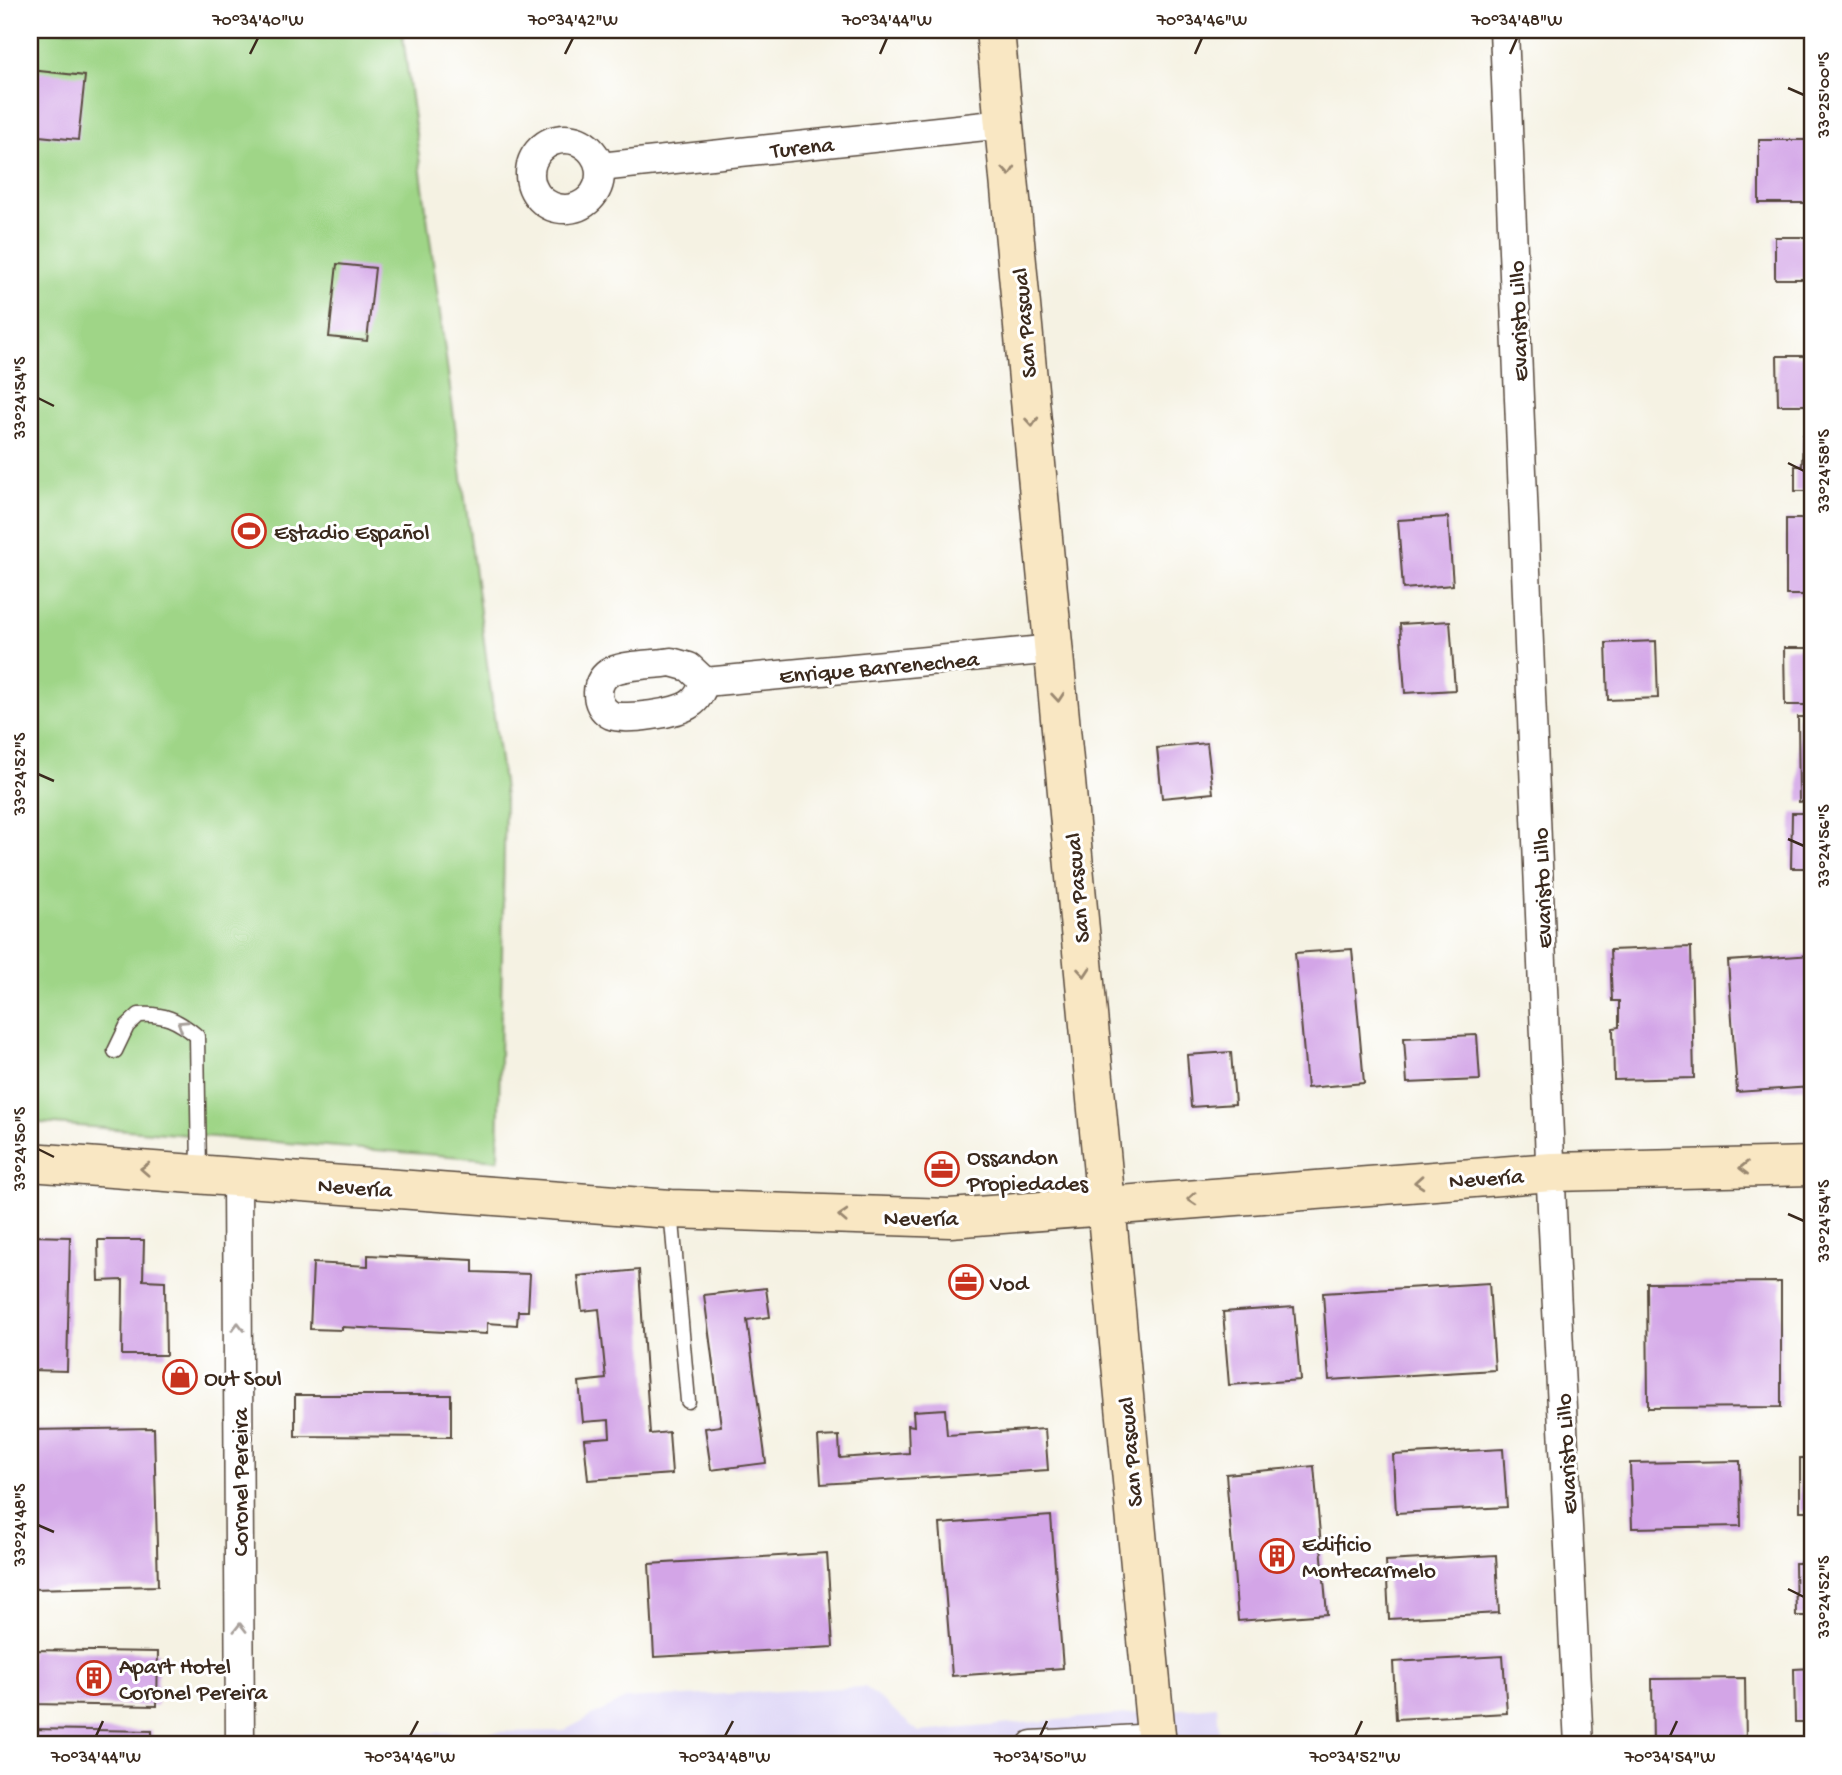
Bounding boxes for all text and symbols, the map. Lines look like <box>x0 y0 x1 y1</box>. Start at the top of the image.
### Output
text: 70°34'40"W <box>211 11 304 32</box>
text: 70°34'42"W <box>527 11 618 32</box>
text: 70°34'44"W <box>841 11 932 32</box>
text: 70°34'46"W <box>1156 11 1247 32</box>
text: 70°34'48"W <box>1470 11 1563 32</box>
text: 33°25'00"S <box>1815 51 1836 139</box>
street label: Turena <box>767 133 836 166</box>
one-way arrow <box>1001 165 1016 177</box>
street label: Evaristo Lillo <box>1505 260 1536 382</box>
street label: San Pascual <box>1008 267 1045 379</box>
text: 33°24'54"S <box>11 356 32 440</box>
one-way arrow <box>1024 417 1039 428</box>
text: 33°24'58"S <box>1815 428 1836 514</box>
sports icon: Estadio Español <box>230 512 268 550</box>
place label: Estadio Español <box>274 521 430 548</box>
street label: Enrique Barrenechea <box>778 647 982 692</box>
one-way arrow <box>1050 692 1065 703</box>
text: 33°24'52"S <box>11 732 32 816</box>
text: 33°24'56"S <box>1815 804 1836 889</box>
street label: Evaristo Lillo <box>1529 827 1560 949</box>
street label: San Pascual <box>1061 832 1098 944</box>
one-way arrow <box>1076 967 1091 978</box>
one-way arrow <box>177 1021 190 1034</box>
text: 33°24'50"S <box>11 1106 32 1192</box>
place label: Ossandon Propiedades <box>966 1146 1089 1199</box>
office icon: Ossandon Propiedades <box>923 1150 961 1188</box>
one-way arrow <box>1738 1160 1749 1175</box>
one-way arrow <box>139 1162 150 1177</box>
street label: Nevería <box>1448 1164 1526 1197</box>
street label: Nevería <box>317 1173 394 1206</box>
one-way arrow <box>1413 1174 1424 1189</box>
text: 33°24'54"S <box>1815 1179 1836 1263</box>
one-way arrow <box>1186 1191 1197 1206</box>
street label: Nevería <box>884 1207 960 1234</box>
one-way arrow <box>837 1208 848 1223</box>
office icon: Vod <box>947 1263 985 1301</box>
place label: Vod <box>989 1272 1030 1299</box>
one-way arrow <box>230 1321 245 1332</box>
shop icon: Out Soul <box>161 1358 199 1396</box>
place label: Out Soul <box>204 1367 282 1394</box>
street label: Evaristo Lillo <box>1552 1393 1585 1515</box>
street label: San Pascual <box>1114 1396 1151 1508</box>
street label: Coronel Pereira <box>229 1407 256 1556</box>
text: 33°24'48"S <box>11 1483 32 1567</box>
place label: Edificio Montecarmelo <box>1302 1533 1436 1586</box>
building icon: Edificio Montecarmelo <box>1258 1537 1296 1575</box>
text: 33°24'52"S <box>1815 1555 1836 1639</box>
one-way arrow <box>232 1622 247 1633</box>
place label: Apart Hotel Coronel Pereira <box>119 1655 268 1708</box>
building icon: Apart Hotel Coronel Pereira <box>75 1659 113 1697</box>
text: 70°34'44"W <box>50 1748 141 1769</box>
text: 70°34'46"W <box>364 1748 455 1769</box>
text: 70°34'48"W <box>678 1748 771 1769</box>
text: 70°34'50"W <box>993 1748 1086 1769</box>
text: 70°34'52"W <box>1308 1748 1401 1769</box>
text: 70°34'54"W <box>1624 1748 1715 1769</box>

